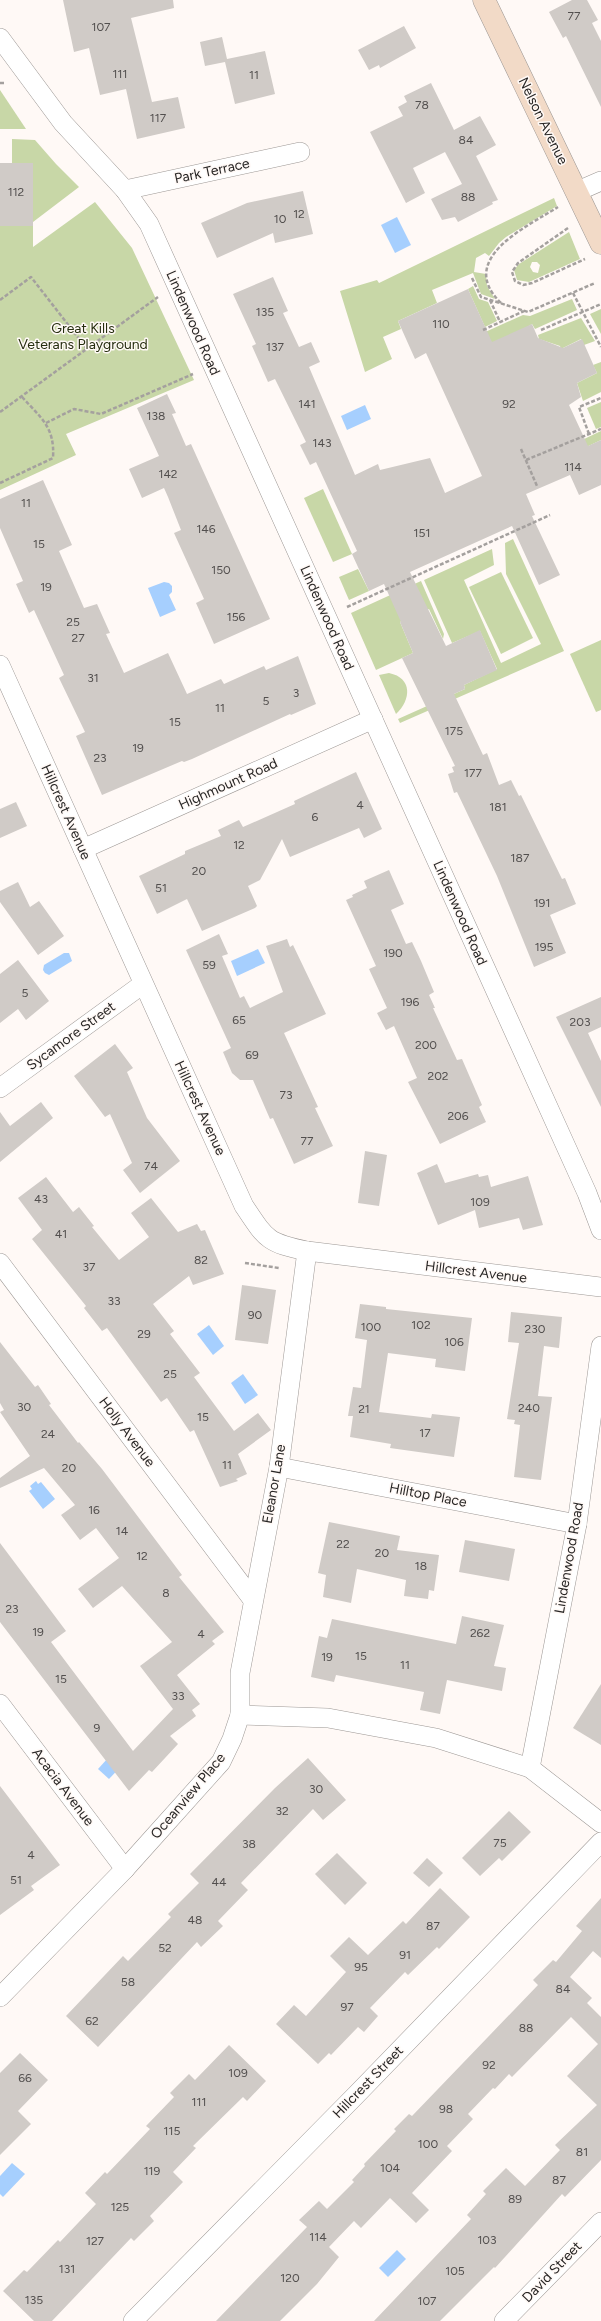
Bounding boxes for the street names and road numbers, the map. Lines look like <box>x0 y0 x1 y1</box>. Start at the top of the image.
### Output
street label: Nelson Avenue <box>515 75 572 168</box>
street label: Park Terrace <box>173 155 251 187</box>
street label: Lindenwood Road <box>162 268 224 378</box>
street label: Lindenwood Road <box>296 563 358 673</box>
street label: Highmount Road <box>176 755 280 813</box>
street label: Hillcrest Avenue <box>37 762 95 863</box>
street label: Lindenwood Road <box>429 858 491 968</box>
street label: Sycamore Street <box>23 998 119 1074</box>
street label: Hillcrest Avenue <box>171 1058 230 1158</box>
street label: Hillcrest Avenue <box>424 1257 528 1287</box>
street label: Holly Avenue <box>95 1394 159 1471</box>
street label: Eleanor Lane <box>259 1443 289 1525</box>
street label: Hilltop Place <box>388 1479 469 1511</box>
street label: Lindenwood Road <box>551 1501 587 1615</box>
street label: Acacia Avenue <box>28 1745 98 1829</box>
street label: Oceanview Place <box>147 1749 229 1842</box>
street label: Hillcrest Street <box>329 2042 407 2122</box>
street label: David Street <box>519 2238 585 2306</box>

